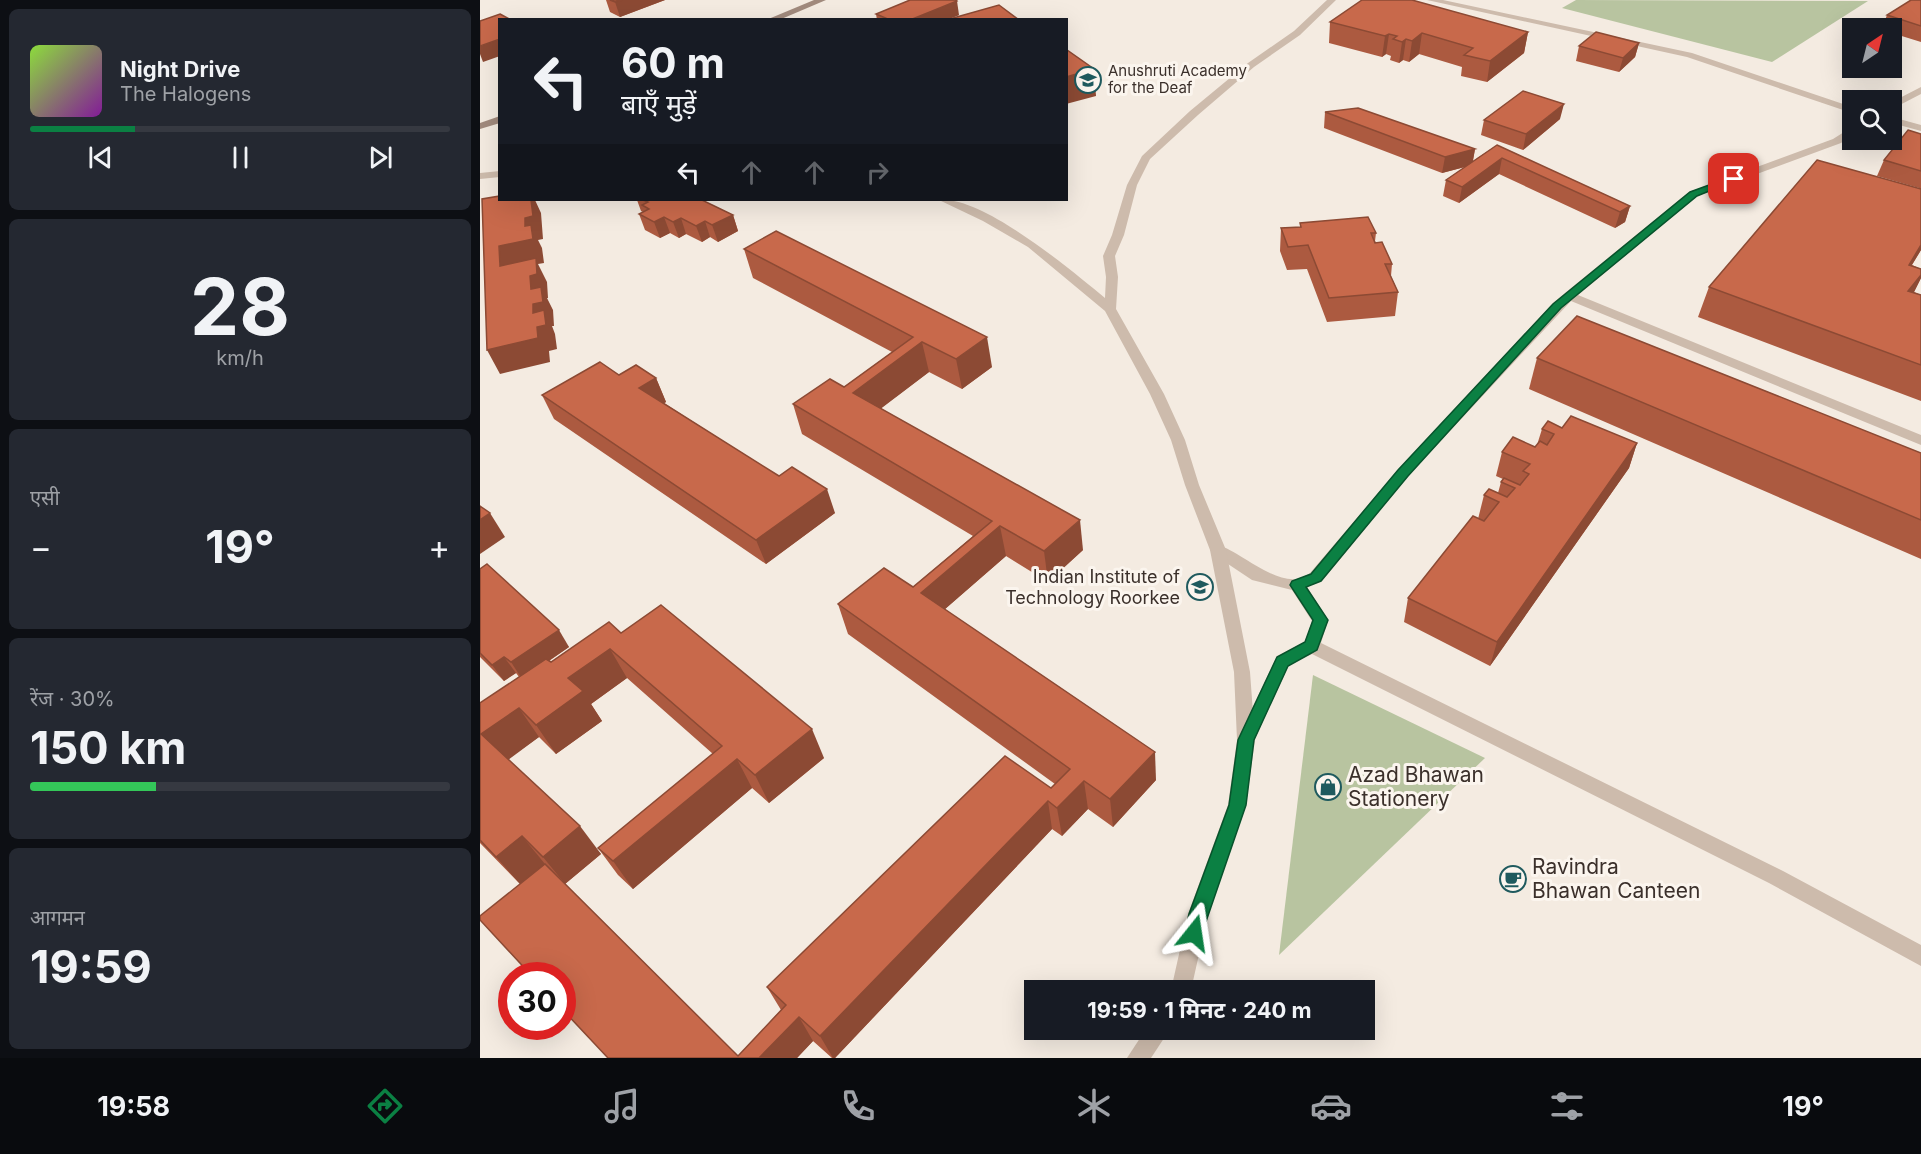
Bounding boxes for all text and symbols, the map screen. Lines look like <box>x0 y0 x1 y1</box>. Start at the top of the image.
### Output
north arrow <box>1842 18 1902 78</box>
map controls <box>1842 18 1902 150</box>
text: 60 m <box>621 37 725 88</box>
icon: left <box>522 42 600 120</box>
text: Night Drive <box>120 56 240 82</box>
place label: Anushruti Academy for the Deaf <box>1108 61 1247 97</box>
school or university icon: Anushruti Academy for the Deaf <box>1073 65 1103 95</box>
text: The Halogens <box>120 82 251 106</box>
text: बाएँ मुड़ें <box>621 88 697 121</box>
button: search <box>1842 90 1902 150</box>
icon: previous <box>84 141 117 174</box>
icon: pause <box>224 141 257 174</box>
icon: next <box>364 141 397 174</box>
pin <box>1708 153 1759 204</box>
icon: left <box>672 156 705 189</box>
icon: ahead <box>735 156 768 189</box>
icon: ahead <box>798 156 831 189</box>
icon: right <box>861 156 894 189</box>
icon: arrive <box>1717 162 1750 195</box>
text: 28 <box>190 259 290 354</box>
text: km/h <box>216 346 264 370</box>
text: एसी <box>30 486 60 510</box>
text: 19° <box>205 519 275 574</box>
text: − <box>30 527 52 567</box>
text: + <box>428 527 450 567</box>
place label: Indian Institute of Technology Roorkee <box>1005 566 1180 608</box>
school or university icon: Indian Institute of Technology Roorkee <box>1185 572 1215 602</box>
text: रेंज · 30% <box>30 687 115 711</box>
text: 150 km <box>30 720 186 775</box>
place label: Azad Bhawan Stationery <box>1348 762 1484 811</box>
shop icon: Azad Bhawan Stationery <box>1313 772 1343 802</box>
place label: Ravindra Bhawan Canteen <box>1532 854 1700 903</box>
cafe icon: Ravindra Bhawan Canteen <box>1498 864 1528 894</box>
position arrow <box>1162 901 1226 965</box>
text: आगमन <box>30 906 85 930</box>
text: 19:59 <box>30 939 152 994</box>
speed limit sign: 30 <box>498 962 576 1040</box>
text: 19:59 · 1 मिनट · 240 m <box>1087 997 1312 1023</box>
icon: directions <box>364 1085 406 1127</box>
icon: music <box>601 1085 643 1127</box>
icon: phone <box>837 1085 879 1127</box>
icon: climate <box>1073 1085 1115 1127</box>
icon: car <box>1310 1085 1352 1127</box>
icon: filters <box>1546 1085 1588 1127</box>
text: 19:58 <box>97 1090 170 1123</box>
text: 19° <box>1782 1090 1824 1123</box>

